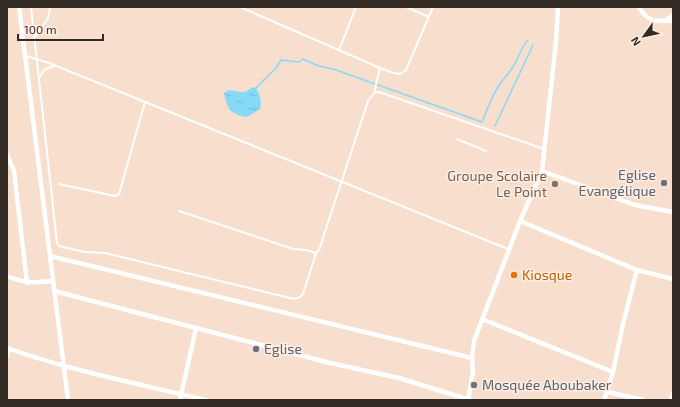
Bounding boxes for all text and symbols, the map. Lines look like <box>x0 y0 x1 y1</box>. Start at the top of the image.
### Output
scale bar <box>18 16 103 42</box>
north arrow <box>624 16 664 56</box>
text: 100 m <box>24 22 56 36</box>
text: N <box>628 35 643 49</box>
place label: Eglise Evangélique <box>579 166 656 199</box>
place label: Groupe Scolaire Le Point <box>447 167 547 200</box>
marker: Eglise Evangélique <box>659 178 669 188</box>
marker: Groupe Scolaire Le Point <box>550 179 560 189</box>
place label: Kiosque <box>522 266 572 283</box>
marker: Kiosque <box>509 270 519 280</box>
place label: Eglise <box>264 340 302 357</box>
marker: Eglise <box>251 344 261 354</box>
place label: Mosquée Aboubaker <box>482 376 612 393</box>
marker: Mosquée Aboubaker <box>469 380 479 390</box>

